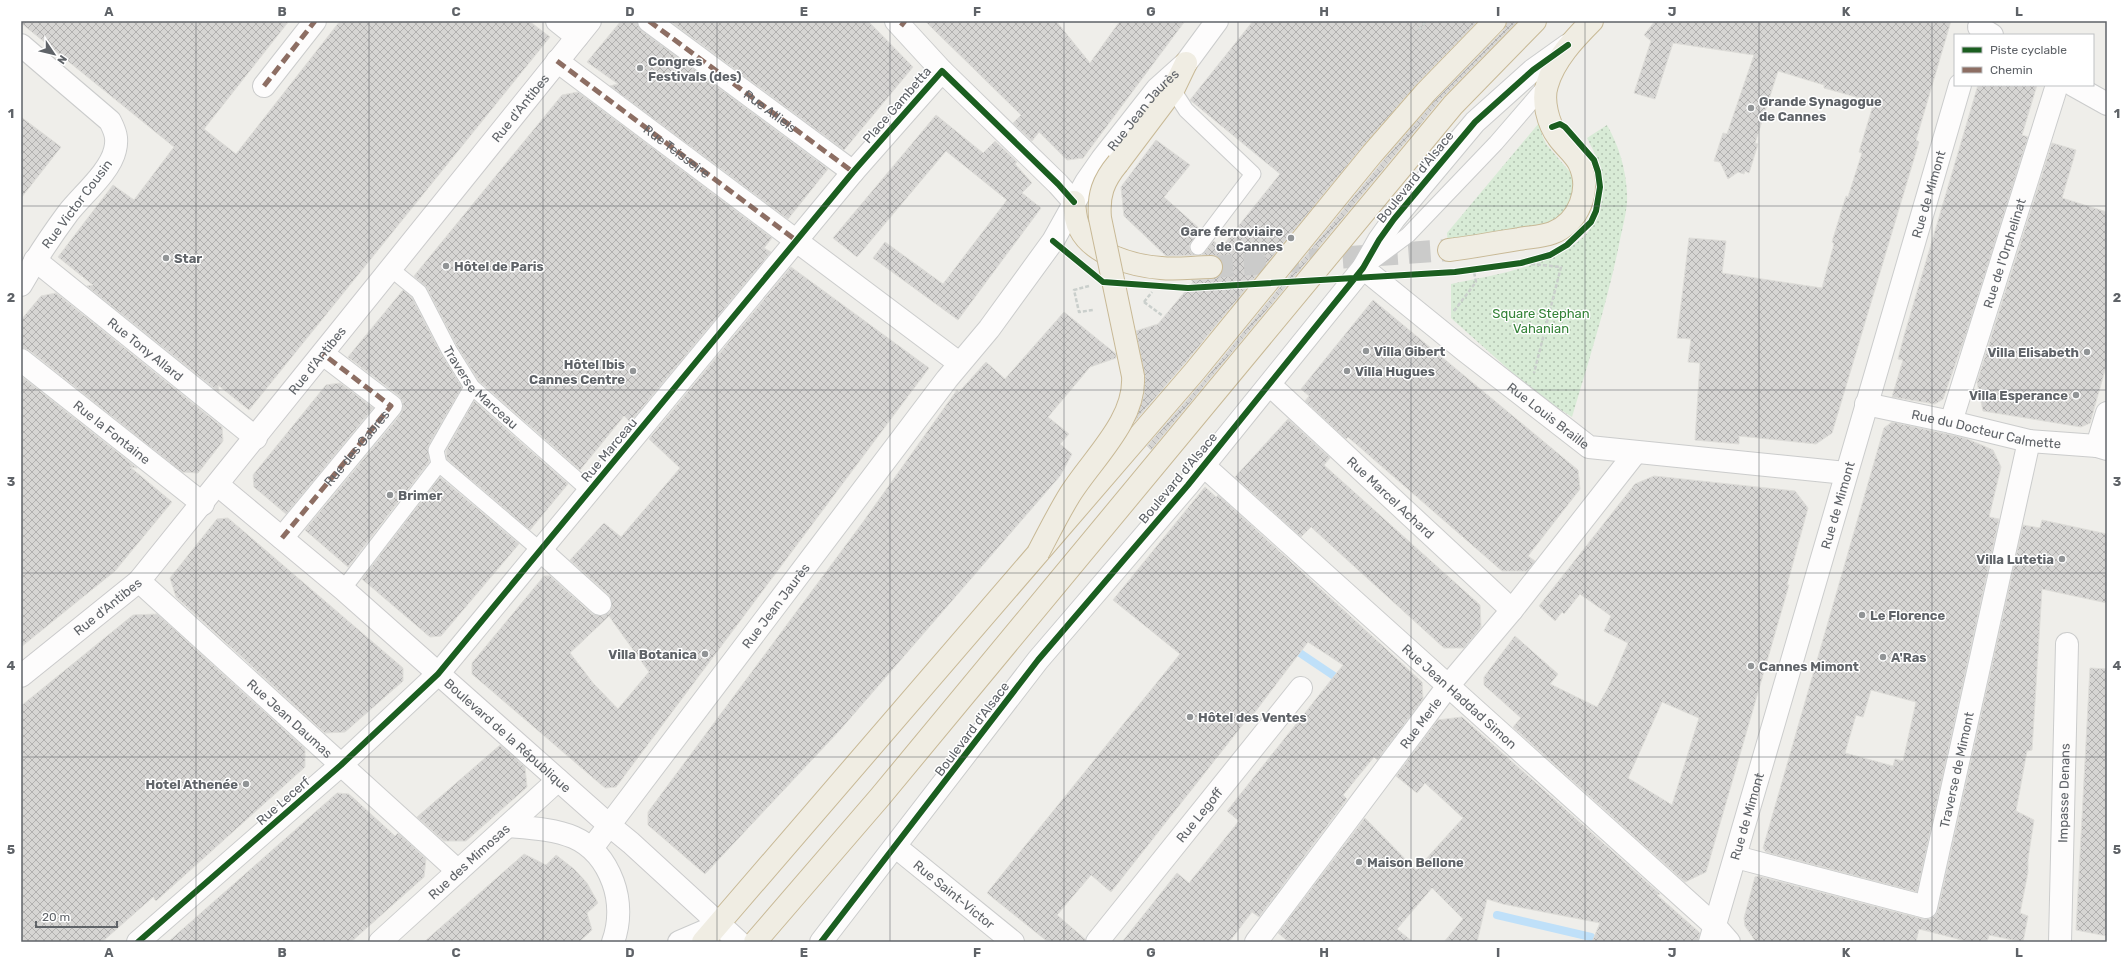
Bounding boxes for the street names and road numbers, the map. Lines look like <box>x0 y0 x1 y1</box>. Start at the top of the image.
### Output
street label: Place Gambetta <box>860 64 934 146</box>
street label: Rue Jean Jaurès <box>1104 66 1182 154</box>
street label: Rue d'Antibes <box>488 71 552 145</box>
street label: Rue Allieis <box>741 86 800 135</box>
street label: Rue Teisseire <box>641 121 713 181</box>
street label: Boulevard d'Alsace <box>1373 128 1457 226</box>
street label: Rue de Mimont <box>1908 149 1948 240</box>
street label: Rue Victor Cousin <box>39 157 115 251</box>
street label: Rue de l'Orphelinat <box>1980 196 2028 310</box>
street label: Rue Tony Allard <box>105 314 186 384</box>
street label: Rue d'Antibes <box>285 323 349 397</box>
street label: Traverse Marceau <box>441 343 521 432</box>
street label: Rue Louis Braille <box>1504 379 1592 452</box>
street label: Rue la Fontaine <box>71 397 153 467</box>
street label: Rue des Gabres <box>321 406 393 489</box>
street label: Rue du Docteur Calmette <box>1910 406 2062 451</box>
street label: Rue Marceau <box>578 415 640 485</box>
street label: Boulevard d'Alsace <box>1136 430 1220 526</box>
street label: Rue Marcel Achard <box>1344 453 1437 541</box>
street label: Rue de Mimont <box>1818 460 1857 551</box>
street label: Rue Jean Jaurès <box>739 560 813 651</box>
street label: Rue d'Antibes <box>70 574 145 638</box>
street label: Rue Jean Haddad Simon <box>1399 641 1520 752</box>
street label: Boulevard de la République <box>442 675 574 795</box>
street label: Rue Jean Daumas <box>244 676 336 761</box>
street label: Boulevard d'Alsace <box>932 679 1012 779</box>
street label: Rue Merle <box>1396 694 1444 751</box>
street label: Traverse de Mimont <box>1936 710 1976 829</box>
street label: Impasse Denans <box>2055 743 2072 843</box>
street label: Rue de Mimont <box>1727 771 1767 862</box>
street label: Rue Lecerf <box>253 774 313 828</box>
street label: Rue Legoff <box>1173 785 1225 845</box>
street label: Rue des Mimosas <box>425 820 513 902</box>
street label: Rue Saint-Victor <box>911 857 998 932</box>

